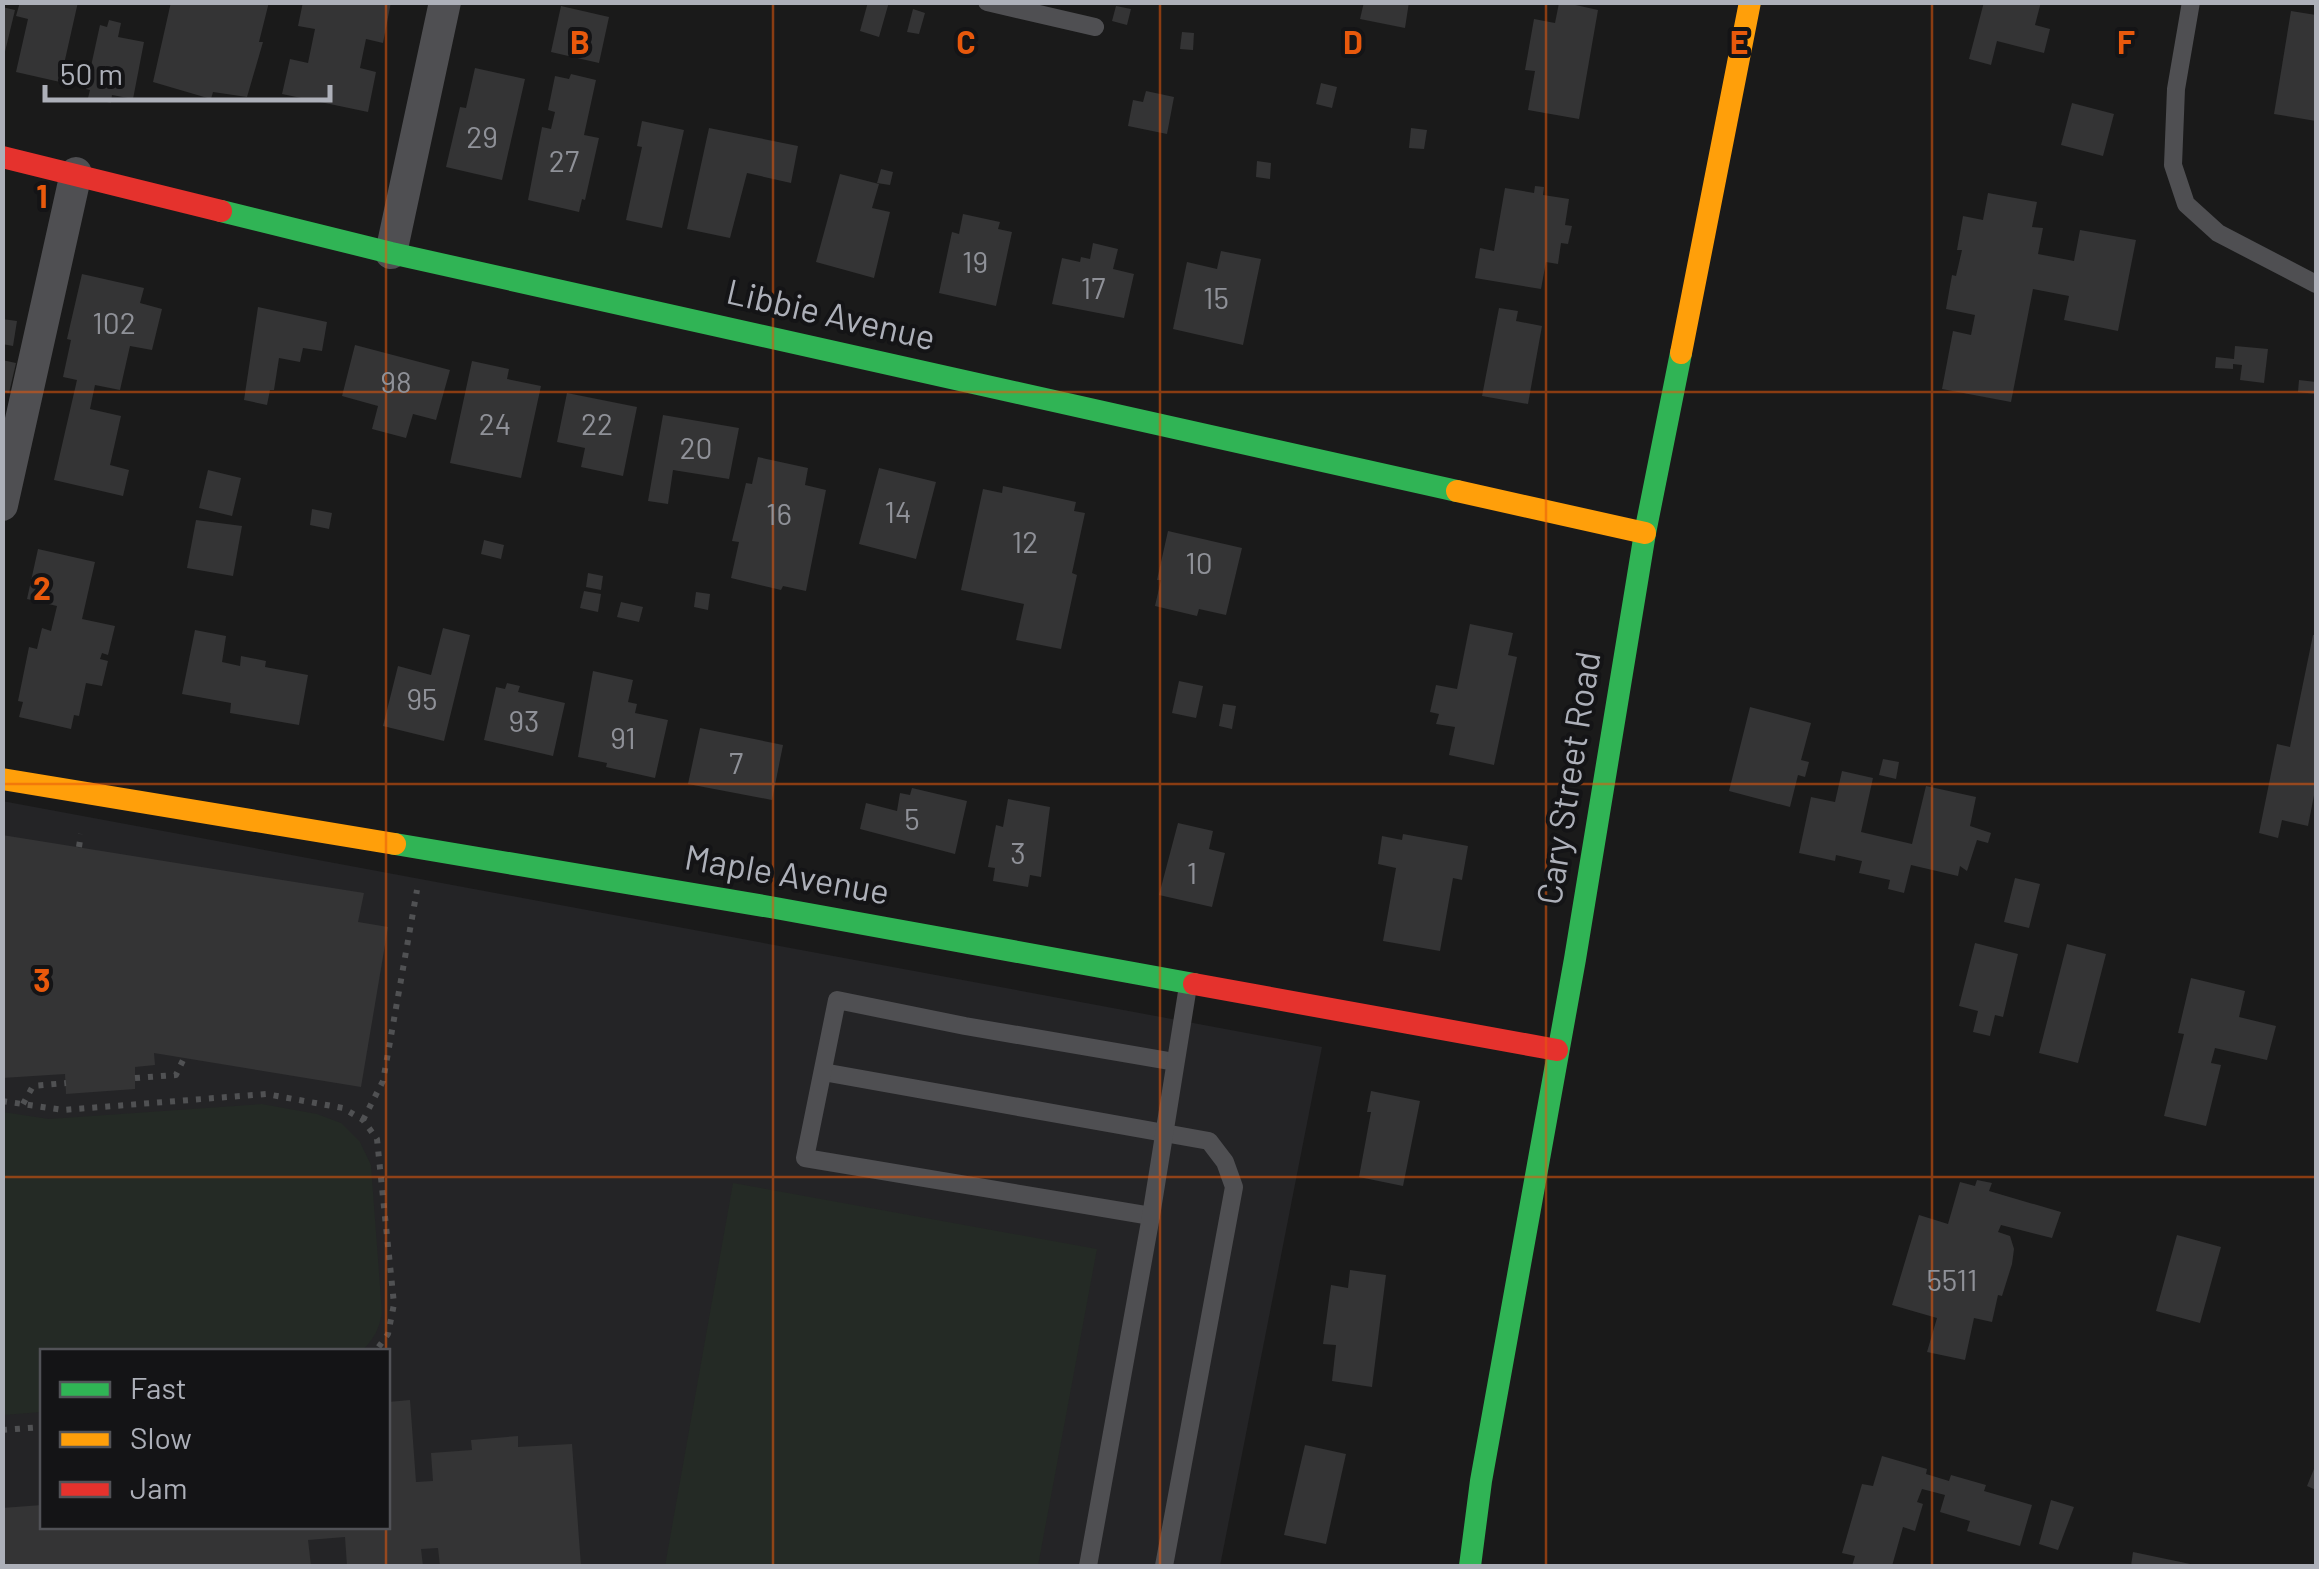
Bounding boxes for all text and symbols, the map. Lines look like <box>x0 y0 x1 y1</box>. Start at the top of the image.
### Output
text: B <box>570 22 590 60</box>
text: C <box>956 22 976 60</box>
text: D <box>1343 22 1363 60</box>
text: E <box>1730 22 1748 60</box>
text: F <box>2117 22 2135 60</box>
scale bar <box>45 40 330 102</box>
text: 50 m <box>60 55 123 91</box>
house number: 29 <box>466 118 498 154</box>
house number: 27 <box>549 142 579 178</box>
text: 1 <box>36 176 48 214</box>
house number: 19 <box>962 243 988 279</box>
street label: Libbie Avenue <box>723 269 940 357</box>
house number: 17 <box>1081 269 1105 305</box>
house number: 15 <box>1203 279 1229 315</box>
house number: 102 <box>92 304 136 340</box>
house number: 98 <box>380 363 412 399</box>
house number: 24 <box>479 405 511 441</box>
house number: 22 <box>581 405 613 441</box>
house number: 20 <box>679 429 713 465</box>
house number: 14 <box>884 493 912 529</box>
house number: 16 <box>766 495 792 531</box>
house number: 12 <box>1012 523 1038 559</box>
house number: 10 <box>1185 544 1213 580</box>
text: 2 <box>33 568 51 606</box>
street label: Cary Street Road <box>1526 648 1608 907</box>
house number: 95 <box>406 680 438 716</box>
house number: 93 <box>508 702 540 738</box>
house number: 91 <box>610 719 636 755</box>
house number: 7 <box>729 744 743 780</box>
house number: 5 <box>904 800 920 836</box>
street label: Maple Avenue <box>682 834 893 912</box>
house number: 3 <box>1010 834 1026 870</box>
house number: 1 <box>1187 854 1197 890</box>
text: 3 <box>33 960 51 998</box>
house number: 5511 <box>1926 1261 1978 1297</box>
legend <box>40 1349 390 1529</box>
text: Fast <box>130 1369 187 1405</box>
text: Slow <box>130 1419 192 1455</box>
text: Jam <box>130 1469 187 1505</box>

